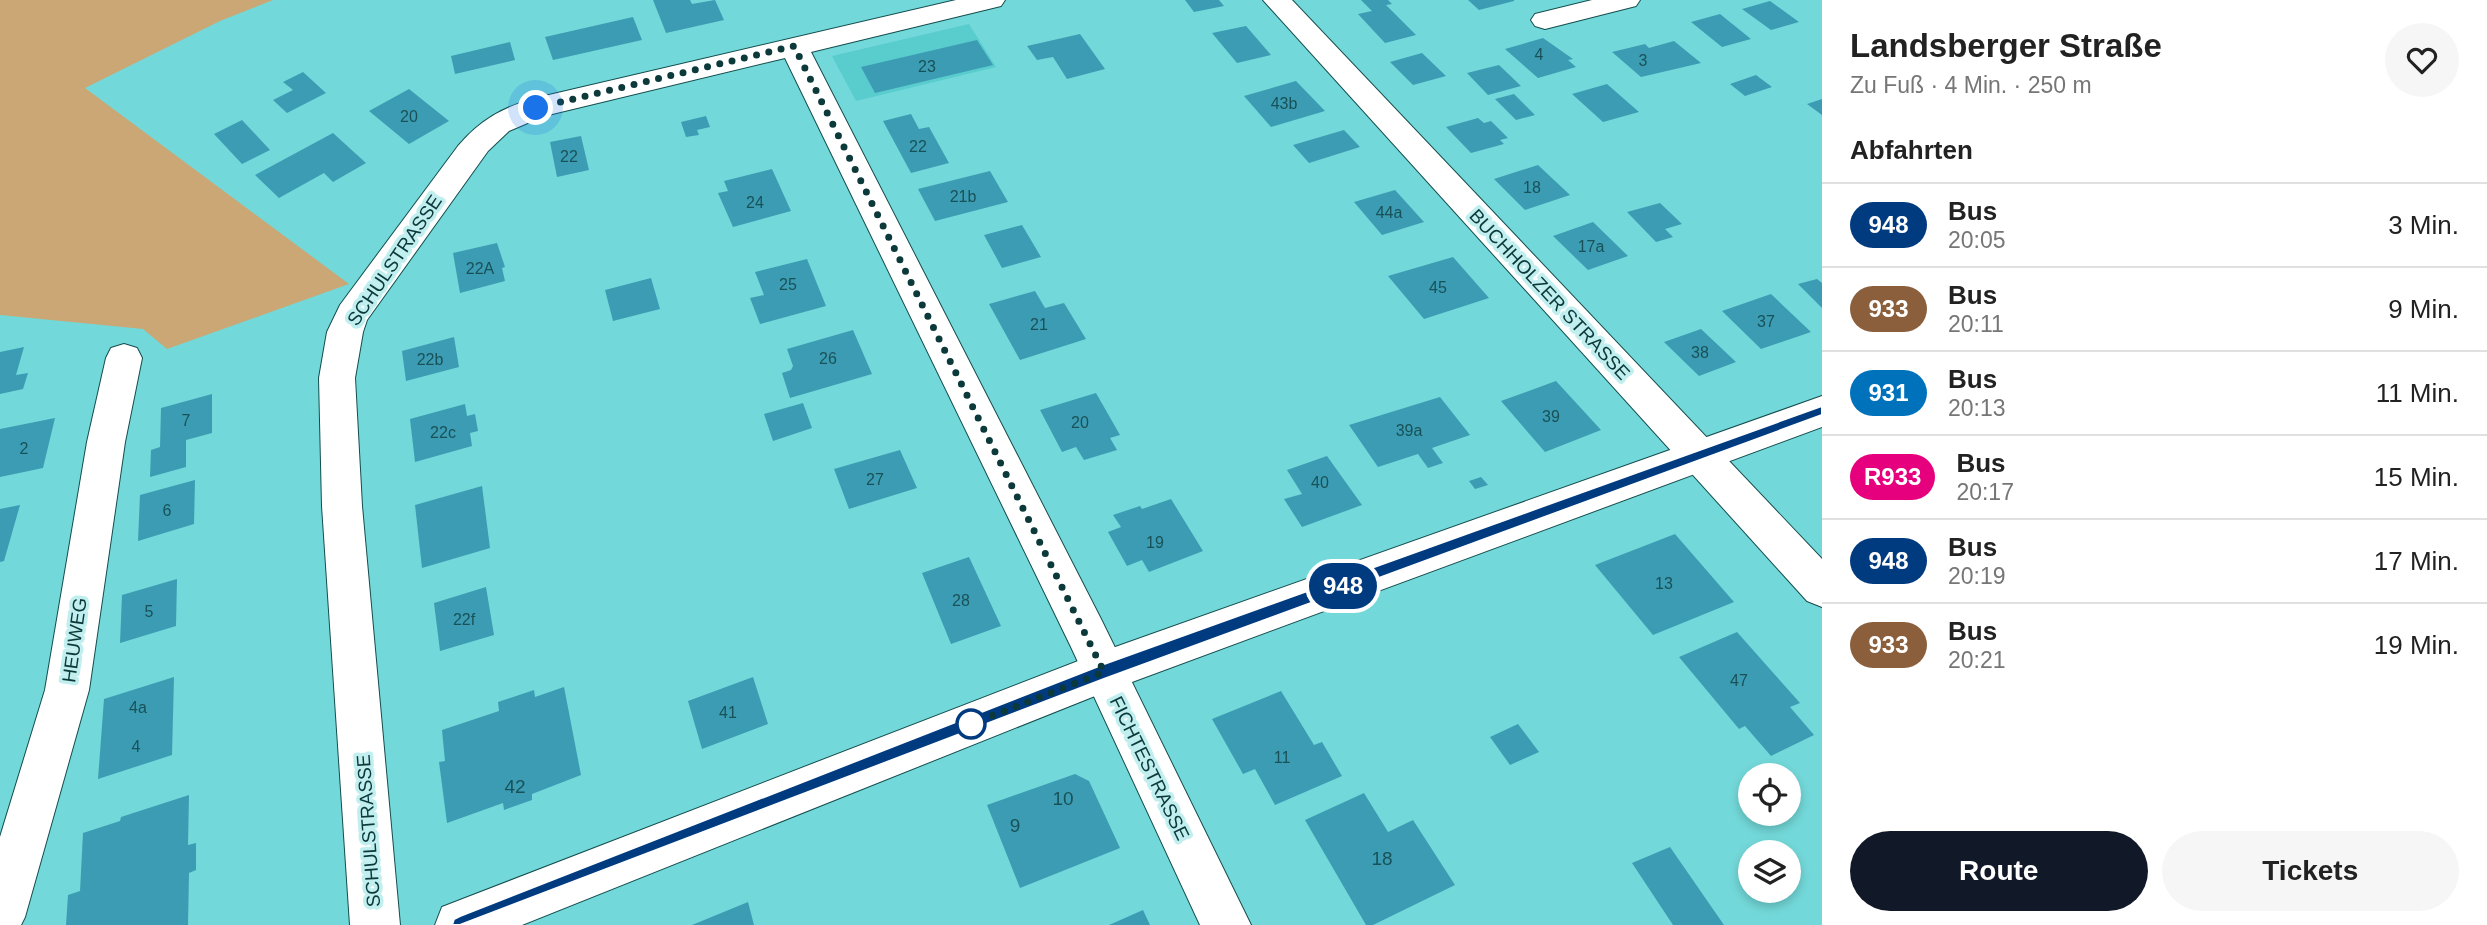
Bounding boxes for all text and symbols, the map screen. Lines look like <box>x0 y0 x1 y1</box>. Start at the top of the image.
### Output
button: heart <box>2385 23 2459 97</box>
text: Landsberger Straße <box>1850 27 2162 64</box>
house number: 4 <box>1535 46 1544 63</box>
house number: 3 <box>1639 52 1648 69</box>
house number: 23 <box>918 58 936 75</box>
text: Zu Fuß · 4 Min. · 250 m <box>1850 72 2092 98</box>
your location <box>518 90 553 125</box>
house number: 43b <box>1271 95 1297 112</box>
house number: 20 <box>400 108 418 125</box>
text: Abfahrten <box>1850 135 1973 165</box>
house number: 22 <box>909 138 927 155</box>
house number: 22 <box>560 148 578 165</box>
house number: 18 <box>1523 179 1541 196</box>
house number: 21b <box>950 188 976 205</box>
street label: SCHULSTRASSE <box>343 191 446 330</box>
house number: 24 <box>746 194 764 211</box>
text: Bus <box>1948 196 1997 226</box>
house number: 44a <box>1376 204 1402 221</box>
street label: BUCHHOLZER STRASSE <box>1465 205 1634 384</box>
text: 3 Min. <box>2388 210 2459 240</box>
text: 948 <box>1868 211 1909 238</box>
text: 20:05 <box>1948 227 2006 253</box>
house number: 17a <box>1578 238 1604 255</box>
house number: 22A <box>466 260 495 277</box>
house number: 25 <box>779 276 797 293</box>
house number: 45 <box>1429 279 1447 296</box>
text: Bus <box>1948 280 1997 310</box>
text: 9 Min. <box>2388 294 2459 324</box>
text: 933 <box>1868 295 1909 322</box>
text: 20:11 <box>1948 311 2004 337</box>
house number: 37 <box>1757 313 1775 330</box>
house number: 21 <box>1030 316 1048 333</box>
house number: 38 <box>1691 344 1709 361</box>
house number: 26 <box>819 350 837 367</box>
house number: 22b <box>417 351 443 368</box>
text: Bus <box>1948 364 1997 394</box>
text: 11 Min. <box>2376 378 2459 408</box>
text: 931 <box>1868 379 1909 406</box>
text: 20:13 <box>1948 395 2006 421</box>
house number: 39 <box>1542 408 1560 425</box>
house number: 7 <box>182 412 191 429</box>
house number: 20 <box>1071 414 1089 431</box>
house number: 39a <box>1396 422 1422 439</box>
house number: 22c <box>430 424 456 441</box>
house number: 2 <box>20 440 29 457</box>
text: Bus <box>1956 448 2006 478</box>
text: 15 Min. <box>2374 462 2459 492</box>
text: R933 <box>1864 463 1921 490</box>
house number: 27 <box>866 471 884 488</box>
house number: 40 <box>1311 474 1329 491</box>
text: 20:17 <box>1956 479 2014 505</box>
house number: 6 <box>163 502 172 519</box>
text: Bus <box>1948 532 1997 562</box>
house number: 19 <box>1146 534 1164 551</box>
text: 17 Min. <box>2374 546 2459 576</box>
text: 948 <box>1868 547 1909 574</box>
line badge: 948 <box>1303 563 1383 609</box>
text: 20:19 <box>1948 563 2006 589</box>
text: 948 <box>1323 572 1363 599</box>
house number: 13 <box>1655 575 1673 592</box>
house number: 28 <box>952 592 970 609</box>
street label: HEUWEG <box>58 596 91 684</box>
house number: 5 <box>145 603 154 620</box>
house number: 22f <box>453 611 476 628</box>
text: Bus <box>1948 616 1997 646</box>
text: 19 Min. <box>2374 630 2459 660</box>
text: 933 <box>1868 631 1909 658</box>
text: 20:21 <box>1948 647 2006 673</box>
house number: 47 <box>1730 672 1748 689</box>
street label: FICHTESTRASSE <box>1106 693 1193 844</box>
house number: 4a <box>129 699 147 716</box>
house number: 41 <box>719 704 737 721</box>
unlabelled marker <box>956 709 986 739</box>
house number: 4 <box>132 738 141 755</box>
house number: 11 <box>1274 749 1290 766</box>
street label: SCHULSTRASSE <box>353 754 384 908</box>
map controls <box>1738 763 1801 903</box>
button: locate <box>1738 763 1801 826</box>
house number: 42 <box>504 776 526 797</box>
house number: 10 <box>1052 788 1074 809</box>
house number: 9 <box>1010 815 1020 836</box>
button: Route <box>1850 831 2148 911</box>
button: Tickets <box>2162 831 2459 911</box>
button: layers <box>1738 840 1801 903</box>
house number: 18 <box>1371 848 1393 869</box>

